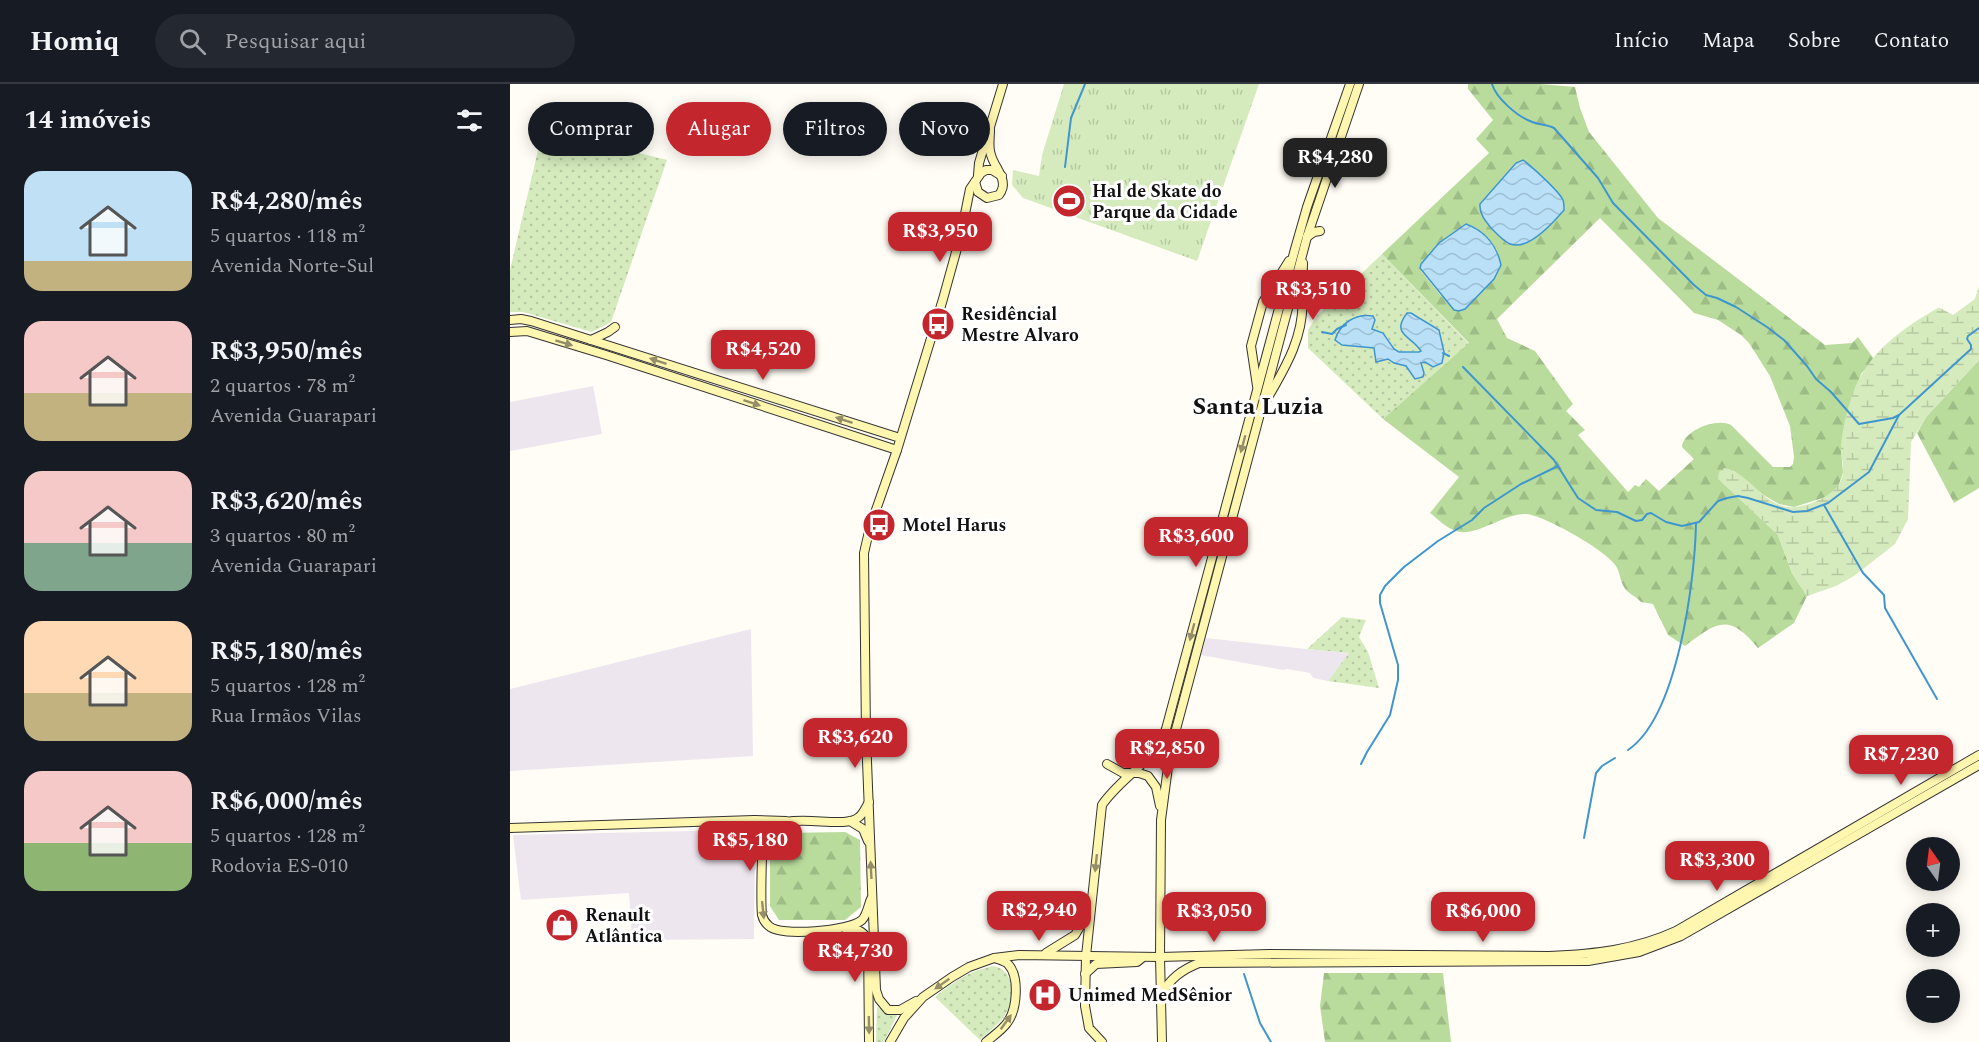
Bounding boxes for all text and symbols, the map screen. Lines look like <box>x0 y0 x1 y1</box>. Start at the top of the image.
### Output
search box <box>155 14 575 68</box>
text: Homiq <box>30 20 119 63</box>
icon: search <box>176 25 209 58</box>
text: Pesquisar aqui <box>224 25 366 58</box>
text: Início <box>1614 25 1669 57</box>
text: Mapa <box>1702 25 1755 57</box>
text: Sobre <box>1788 25 1841 57</box>
text: Contato <box>1874 25 1949 57</box>
text: 14 imóveis <box>24 100 151 140</box>
chip: Comprar <box>528 102 654 156</box>
chip: Alugar <box>666 102 771 156</box>
chip: Filtros <box>783 102 887 156</box>
chip: Novo <box>899 102 990 156</box>
icon: filters <box>453 104 486 137</box>
pin: R$4,280 <box>1280 138 1390 189</box>
text: R$4,280 <box>1297 142 1373 172</box>
place label: Hal de Skate do Parque da Cidade <box>1092 178 1238 226</box>
text: R$4,280/mês <box>210 181 363 221</box>
sports icon: Hal de Skate do Parque da Cidade <box>1051 183 1087 219</box>
icon: home <box>72 195 144 267</box>
pin: R$3,950 <box>885 212 995 263</box>
text: R$3,950 <box>902 216 978 246</box>
text: 5 quartos · 118 m² <box>210 221 365 251</box>
text: Avenida Norte-Sul <box>210 251 374 281</box>
pin: R$3,510 <box>1258 270 1368 321</box>
text: R$3,510 <box>1275 274 1351 304</box>
place label: Residêncial Mestre Alvaro <box>961 301 1079 349</box>
bus stop icon: Residêncial Mestre Alvaro <box>920 306 956 342</box>
pin: R$4,520 <box>708 330 818 381</box>
text: R$3,950/mês <box>210 331 363 371</box>
text: R$4,520 <box>725 334 801 364</box>
one-way arrow <box>555 339 573 348</box>
icon: home <box>72 345 144 417</box>
one-way arrow <box>649 355 667 365</box>
text: 2 quartos · 78 m² <box>210 371 355 401</box>
district label: Santa Luzia <box>1193 389 1324 425</box>
one-way arrow <box>743 399 761 409</box>
text: Avenida Guarapari <box>210 401 377 431</box>
one-way arrow <box>835 415 853 425</box>
one-way arrow <box>1238 435 1247 453</box>
text: R$3,620/mês <box>210 481 363 521</box>
icon: home <box>72 495 144 567</box>
bus stop icon: Motel Harus <box>861 507 897 543</box>
place label: Motel Harus <box>902 512 1006 539</box>
pin: R$3,600 <box>1141 517 1251 568</box>
text: 3 quartos · 80 m² <box>210 521 355 551</box>
text: R$3,600 <box>1158 521 1234 551</box>
text: Avenida Guarapari <box>210 551 377 581</box>
one-way arrow <box>1187 624 1196 642</box>
text: R$5,180/mês <box>210 631 363 671</box>
icon: home <box>72 645 144 717</box>
text: 5 quartos · 128 m² <box>210 671 365 701</box>
text: Rua Irmãos Vilas <box>210 701 362 731</box>
pin: R$3,620 <box>800 718 910 769</box>
text: R$3,620 <box>817 722 893 752</box>
pin: R$2,850 <box>1112 729 1222 780</box>
text: R$2,850 <box>1129 733 1205 763</box>
pin: R$7,230 <box>1846 735 1956 786</box>
text: R$7,230 <box>1863 739 1939 769</box>
text: R$6,000/mês <box>210 781 363 821</box>
icon: home <box>72 795 144 867</box>
text: 5 quartos · 128 m² <box>210 821 365 851</box>
pin: R$5,180 <box>695 821 805 872</box>
text: R$5,180 <box>712 825 788 855</box>
north arrow <box>1906 837 1960 891</box>
map controls <box>1906 837 1960 1023</box>
pin: R$3,300 <box>1662 841 1772 892</box>
text: R$3,300 <box>1679 845 1755 875</box>
text: Rodovia ES-010 <box>210 851 348 881</box>
one-way arrow <box>1091 853 1101 872</box>
one-way arrow <box>867 860 876 879</box>
pin: R$2,940 <box>984 891 1094 942</box>
pin: R$3,050 <box>1159 892 1269 943</box>
pin: R$6,000 <box>1428 892 1538 943</box>
text: R$2,940 <box>1001 895 1077 925</box>
text: R$3,050 <box>1176 896 1252 926</box>
text: R$6,000 <box>1445 896 1521 926</box>
one-way arrow <box>758 900 768 919</box>
place label: Renault Atlântica <box>585 902 663 950</box>
button: + <box>1906 903 1960 957</box>
shop icon: Renault Atlântica <box>544 907 580 943</box>
pin: R$4,730 <box>800 932 910 983</box>
text: R$4,730 <box>817 936 893 966</box>
button: − <box>1906 969 1960 1023</box>
hospital icon: Unimed MedSênior <box>1027 977 1063 1013</box>
one-way arrow <box>934 978 950 990</box>
place label: Unimed MedSênior <box>1068 982 1232 1009</box>
one-way arrow <box>1000 1014 1012 1030</box>
one-way arrow <box>864 1015 874 1034</box>

